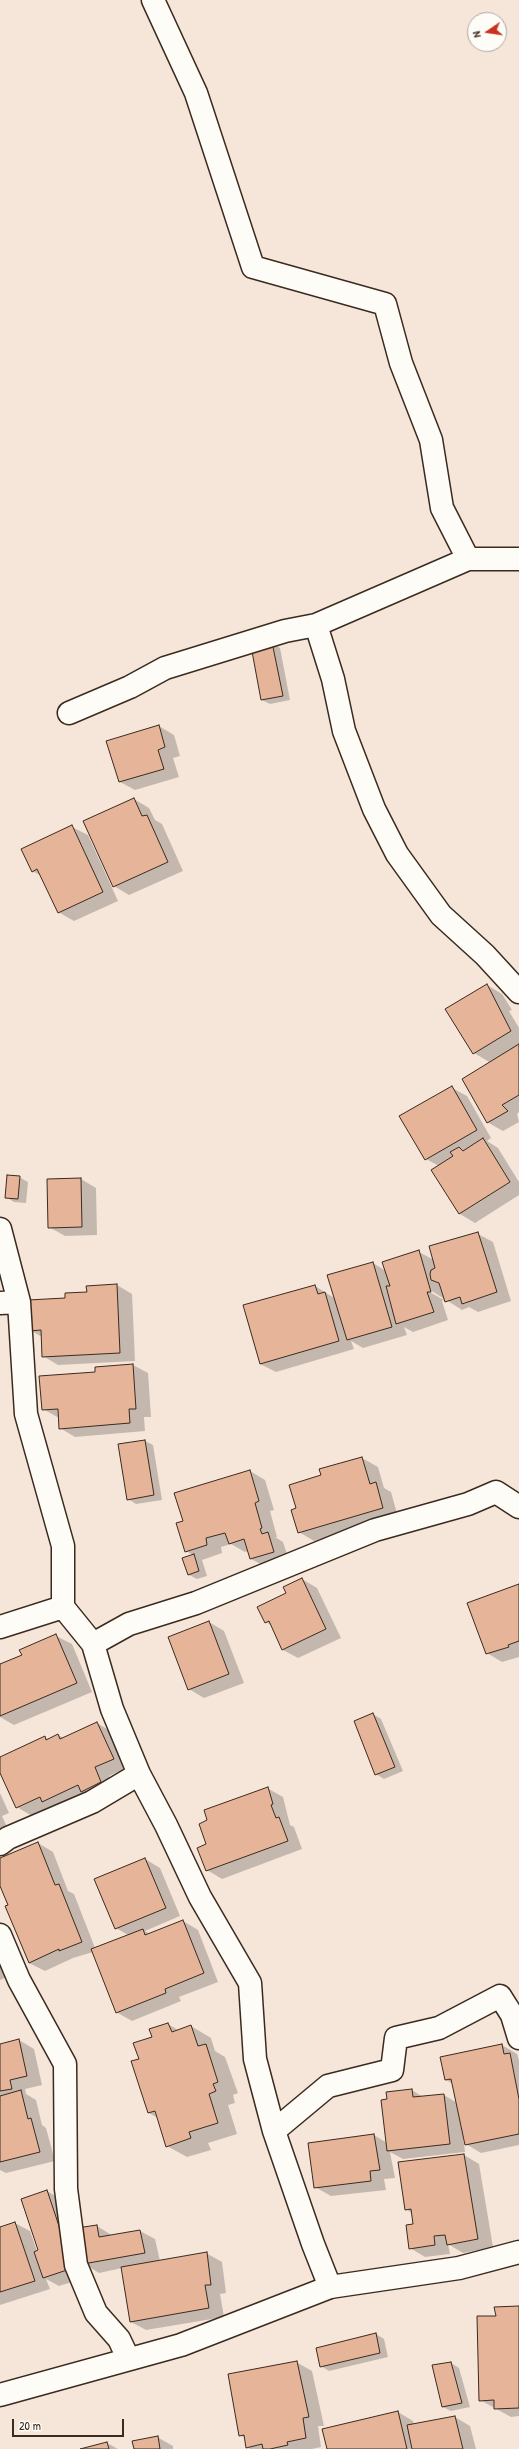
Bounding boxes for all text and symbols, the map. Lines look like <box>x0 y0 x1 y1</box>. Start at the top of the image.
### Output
north arrow <box>467 12 507 52</box>
text: N <box>469 30 484 39</box>
scale bar <box>14 2411 126 2437</box>
text: 20 m <box>19 2417 41 2434</box>

